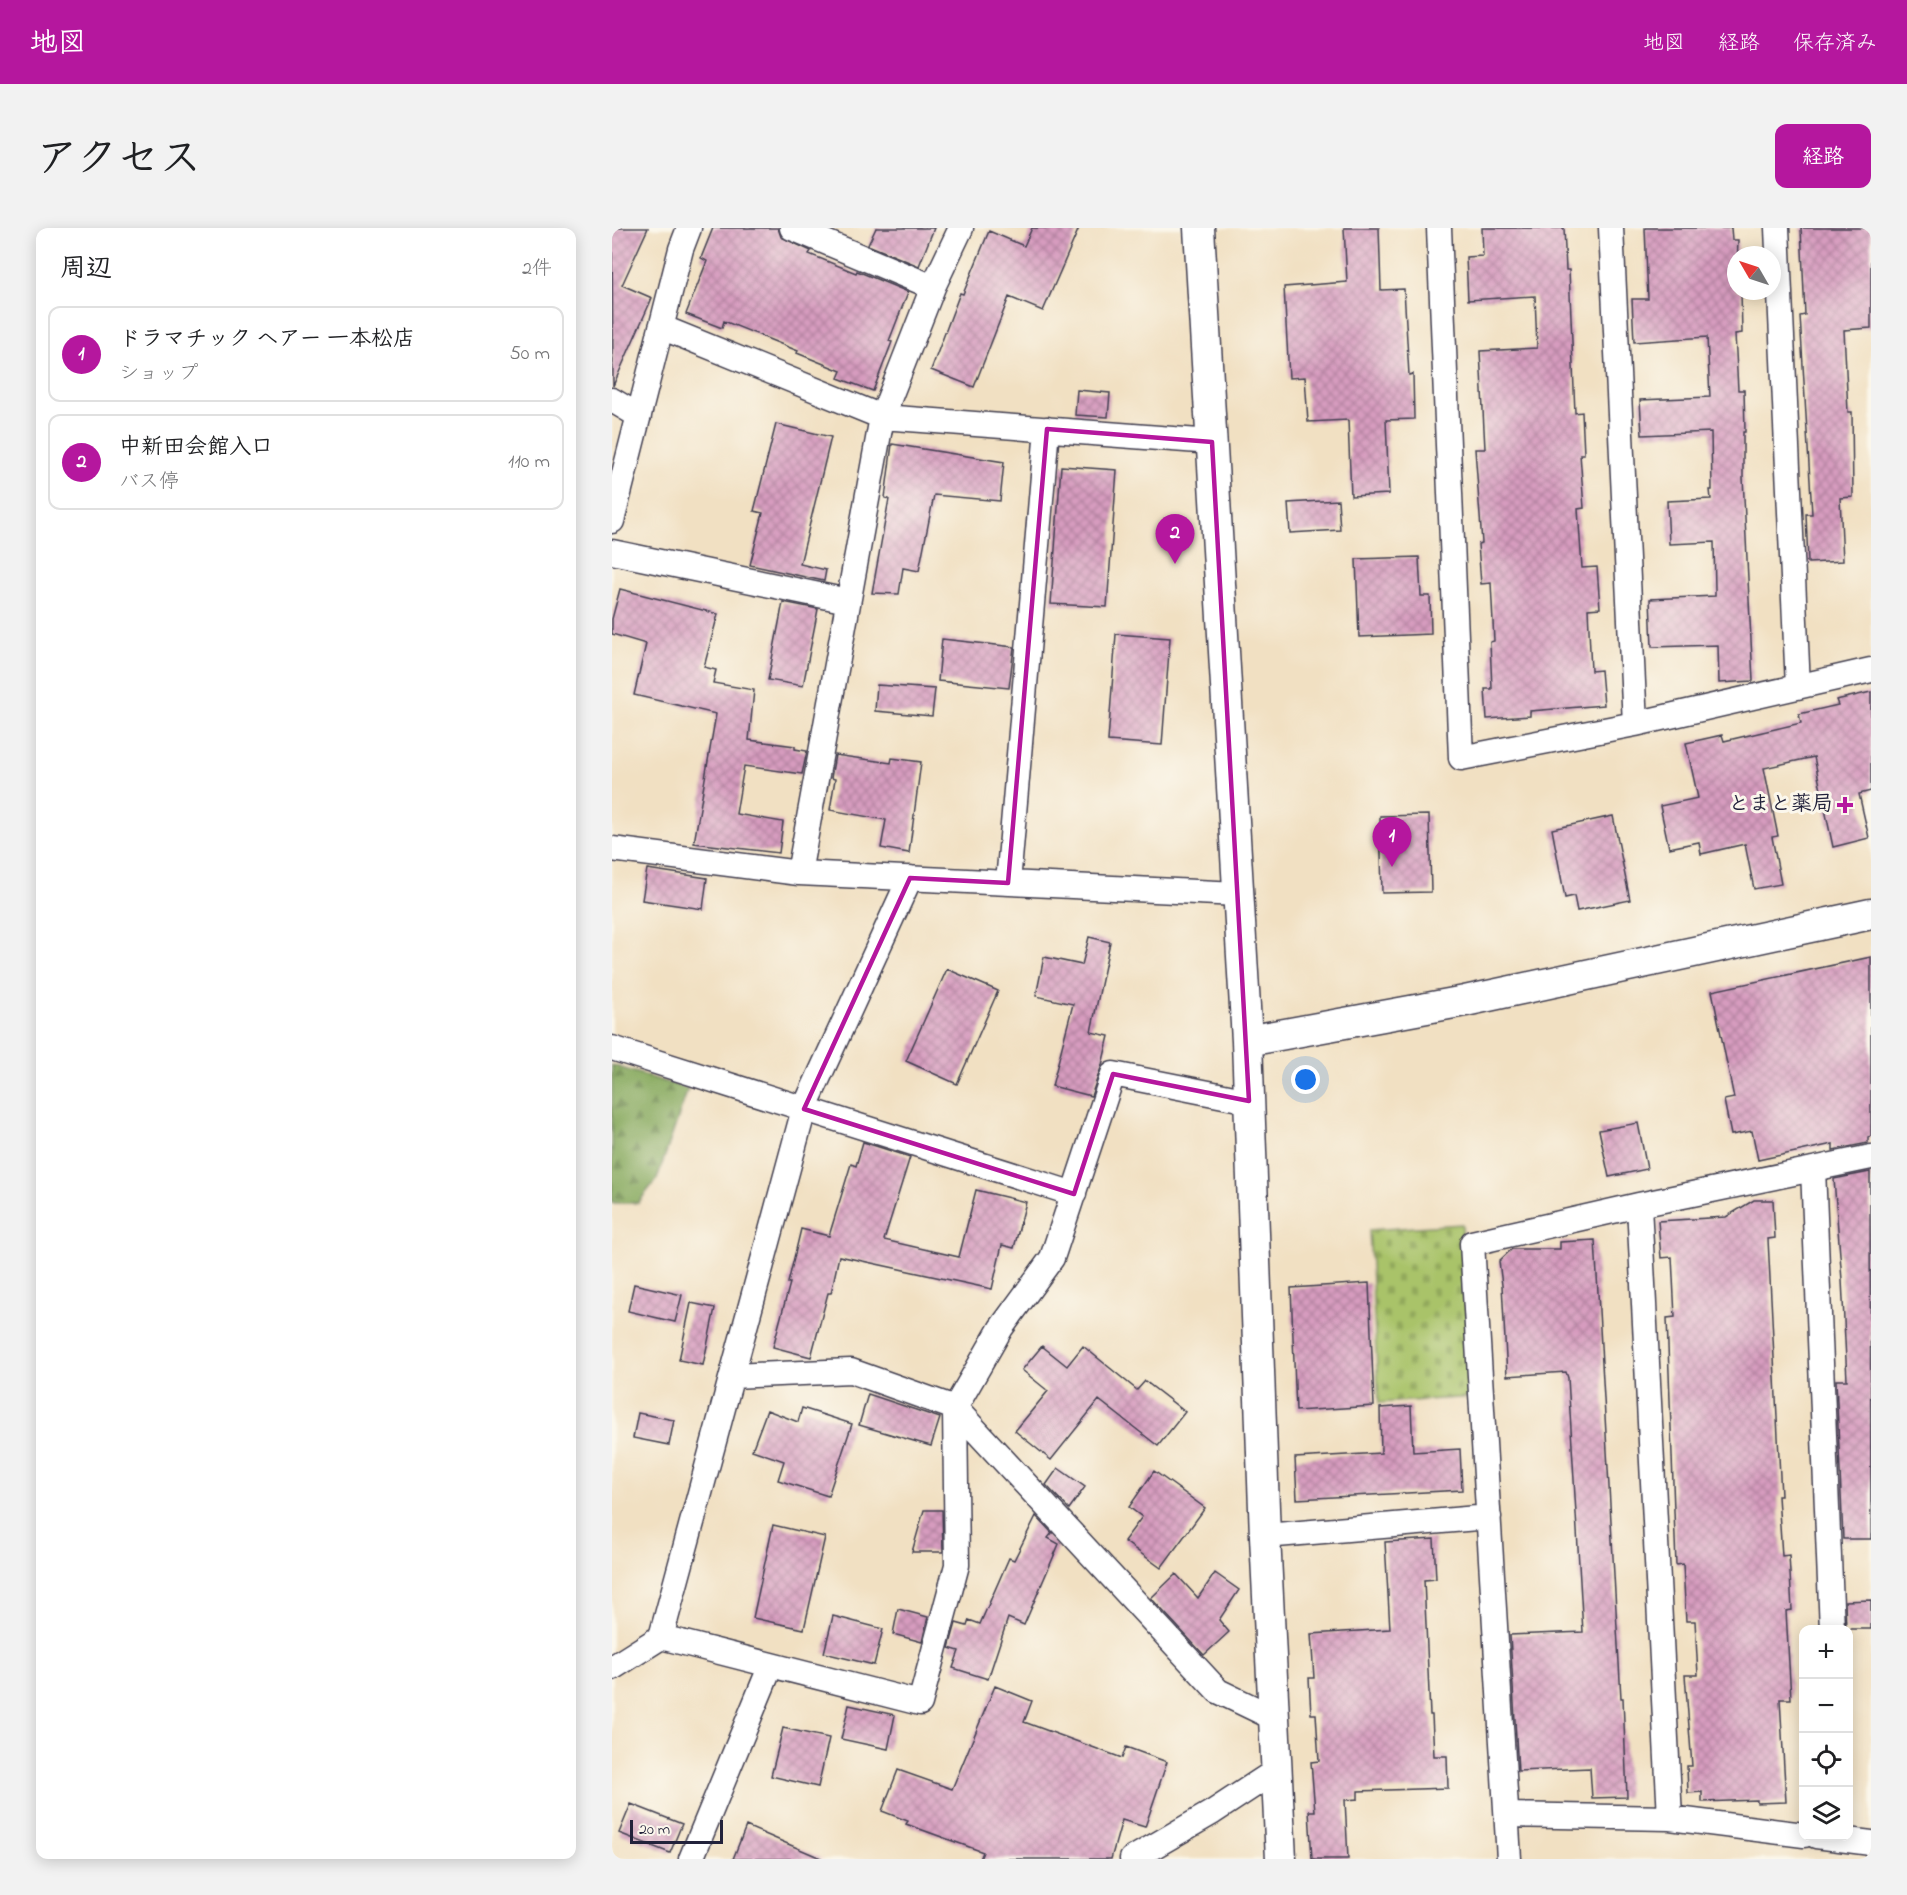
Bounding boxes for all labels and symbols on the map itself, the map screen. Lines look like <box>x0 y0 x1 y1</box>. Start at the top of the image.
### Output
north arrow <box>1727 246 1781 300</box>
pin: 2 <box>1156 514 1194 564</box>
place label: とまと薬局 <box>1728 790 1833 820</box>
marker: とまと薬局 <box>1838 798 1852 812</box>
pin: 1 <box>1372 818 1412 867</box>
your location <box>1291 1065 1320 1094</box>
scale bar <box>630 1817 723 1844</box>

